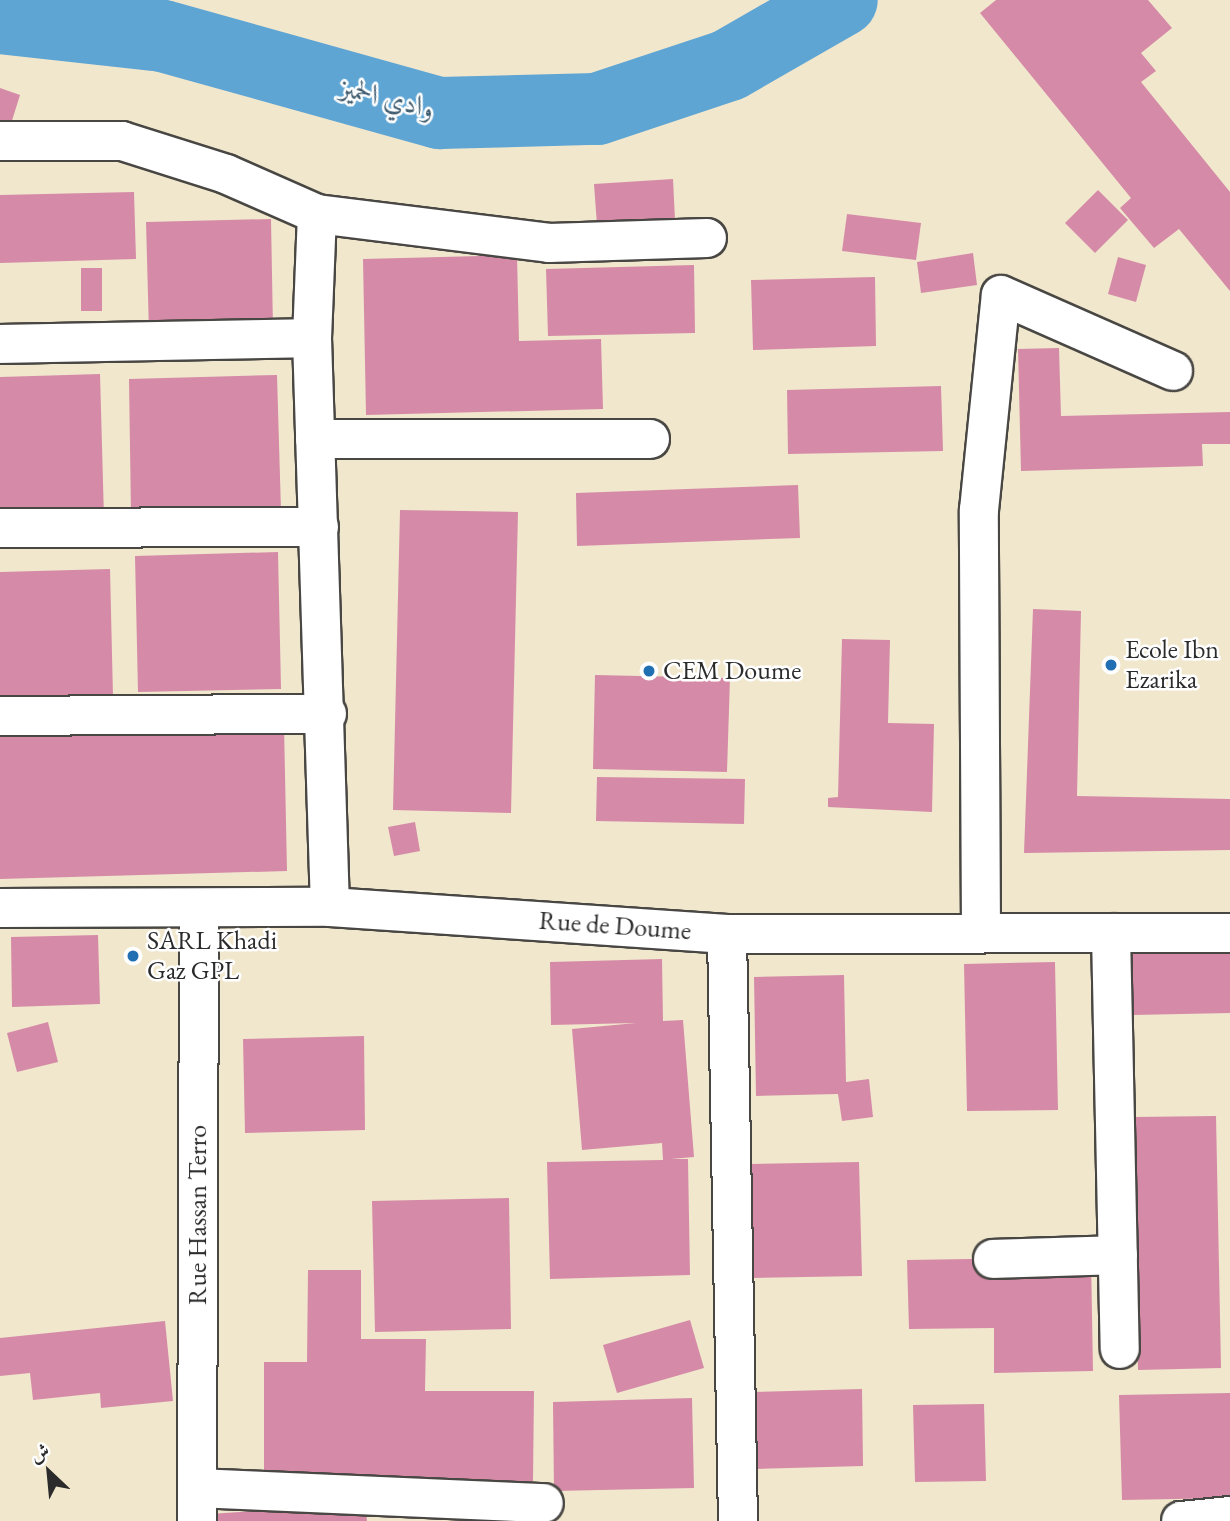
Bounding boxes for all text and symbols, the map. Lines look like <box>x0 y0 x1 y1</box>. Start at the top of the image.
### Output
water label: وادي الحميز <box>337 69 439 125</box>
place label: Ecole Ibn Ezarika <box>1125 634 1219 696</box>
place label: CEM Doume <box>663 655 801 687</box>
marker: Ecole Ibn Ezarika <box>1103 657 1119 673</box>
marker: CEM Doume <box>641 663 657 679</box>
street label: Rue de Doume <box>538 905 692 947</box>
place label: SARL Khadi Gaz GPL <box>147 925 277 986</box>
marker: SARL Khadi Gaz GPL <box>125 948 141 964</box>
street label: Rue Hassan Terro <box>182 1125 214 1305</box>
north arrow <box>14 1437 84 1507</box>
text: ش <box>26 1437 54 1468</box>

